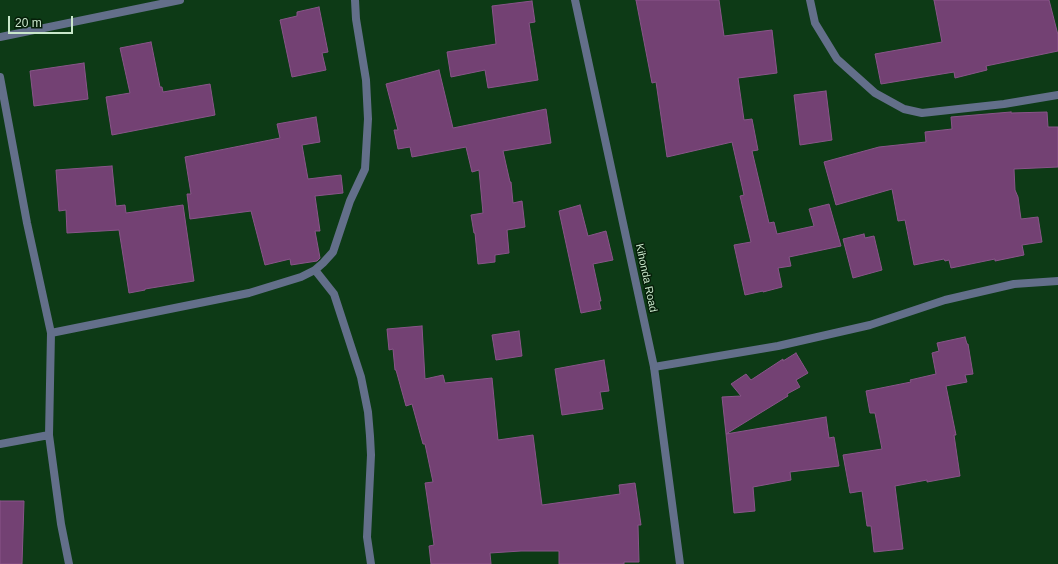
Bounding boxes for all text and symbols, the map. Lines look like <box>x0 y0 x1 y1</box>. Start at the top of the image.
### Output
scale bar <box>10 8 75 34</box>
text: 20 m <box>15 16 42 30</box>
street label: Kihonda Road <box>632 243 660 313</box>

